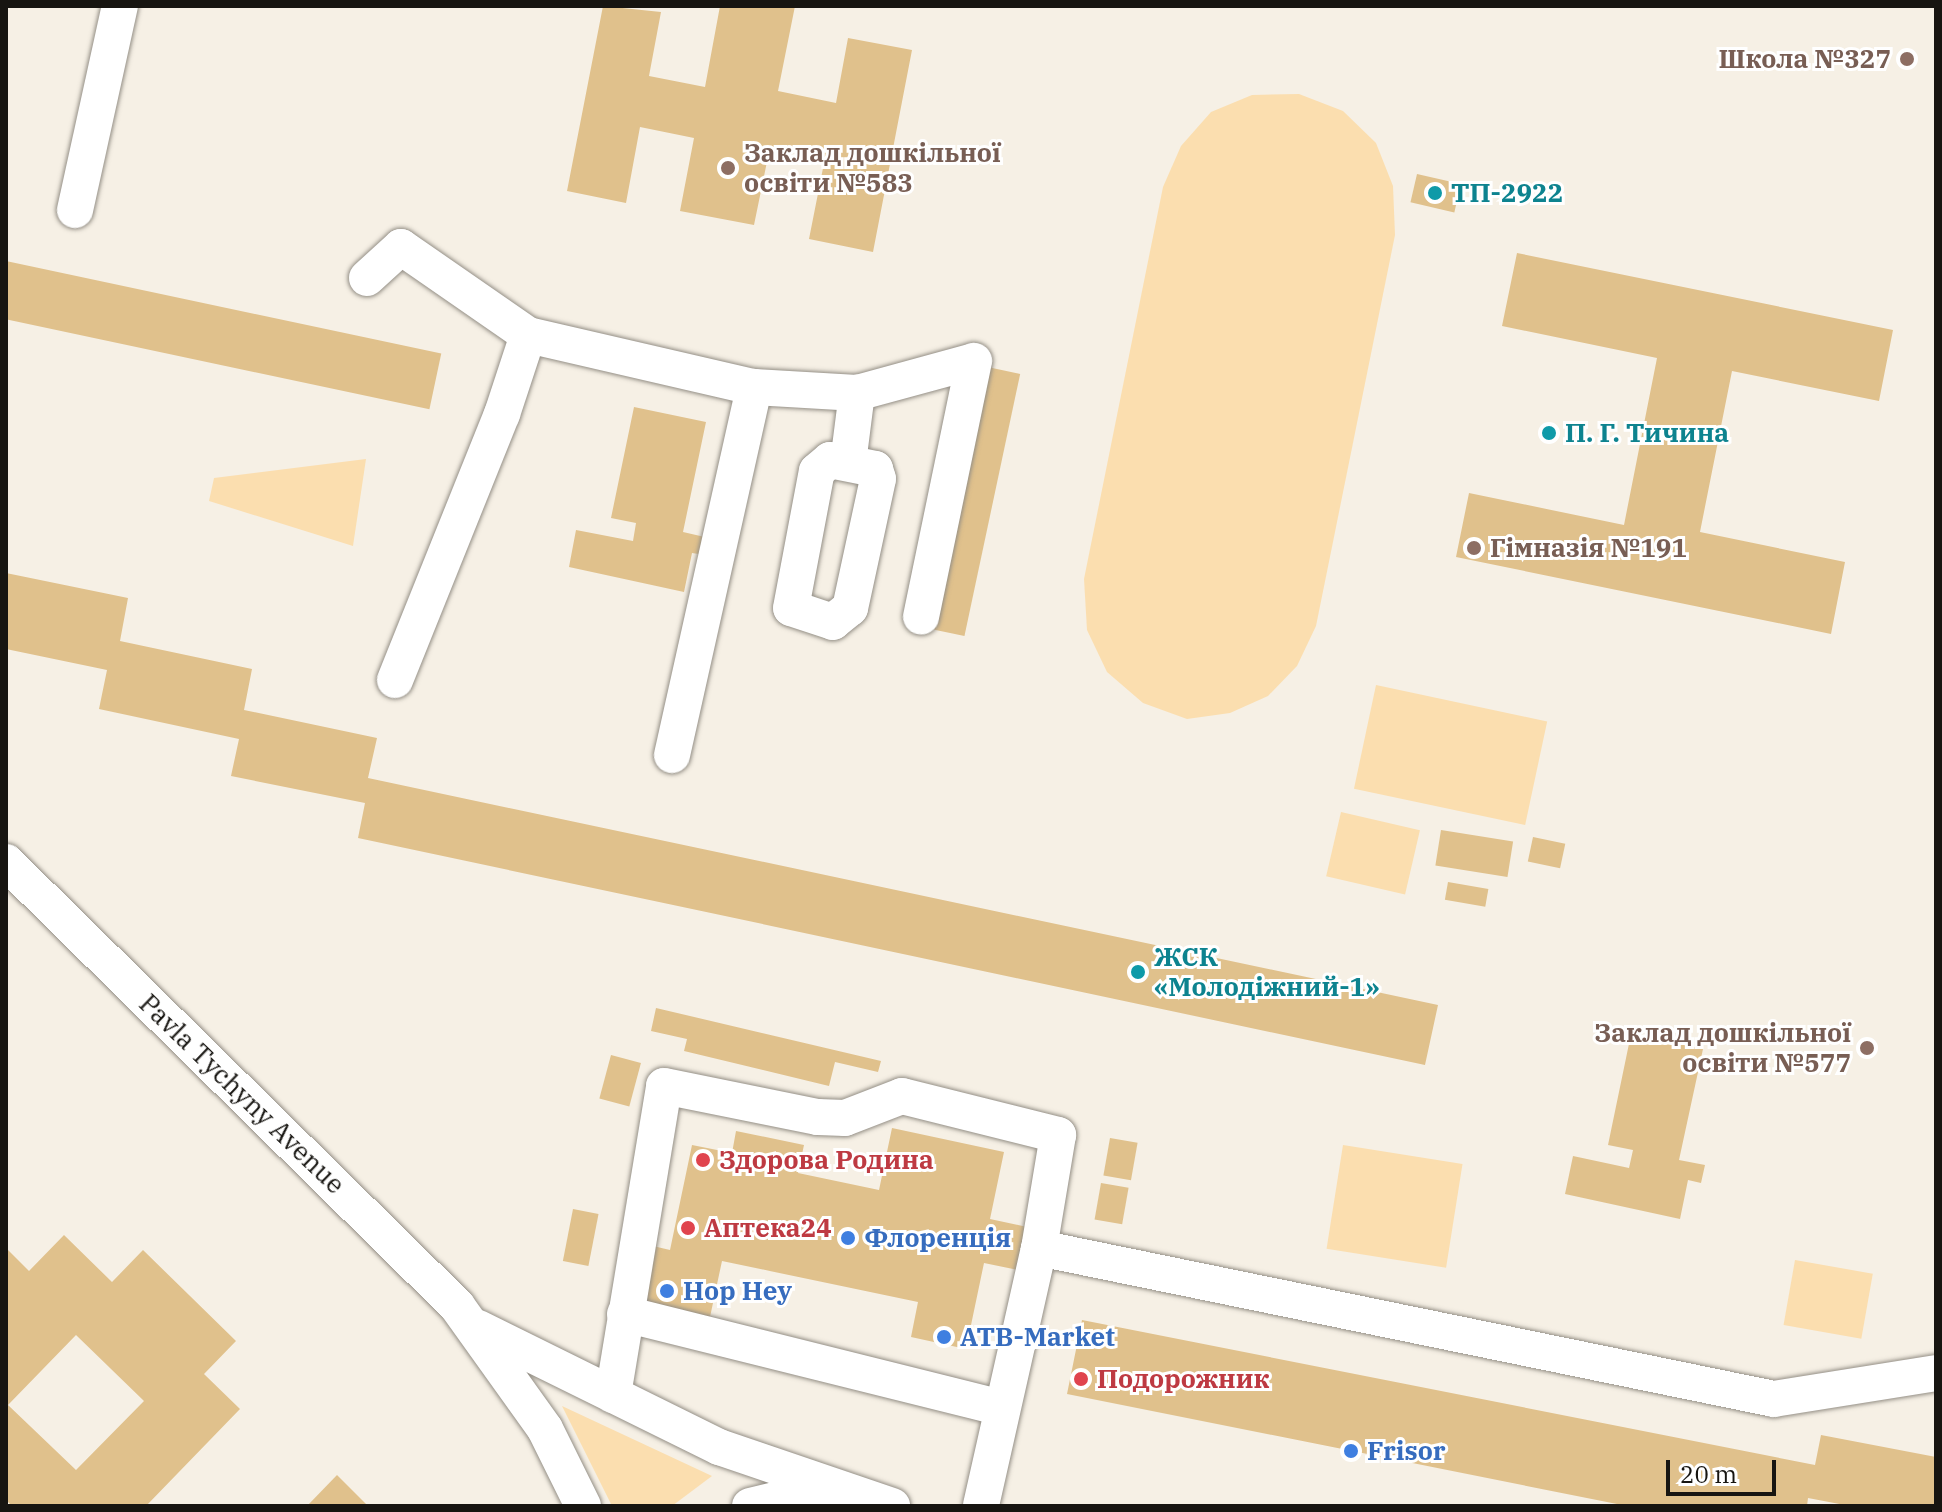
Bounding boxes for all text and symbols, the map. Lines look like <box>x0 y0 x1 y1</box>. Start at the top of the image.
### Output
place label: Школа №327 <box>1719 43 1891 75</box>
marker: Школа №327 <box>1898 50 1916 68</box>
place label: Заклад дошкільної освіти №583 <box>744 137 1001 198</box>
marker: Заклад дошкільної освіти №583 <box>719 159 737 177</box>
place label: ТП-2922 <box>1451 177 1563 209</box>
marker: ТП-2922 <box>1426 184 1444 202</box>
place label: П. Г. Тичина <box>1565 417 1729 449</box>
marker: П. Г. Тичина <box>1540 424 1558 442</box>
place label: Гімназія №191 <box>1490 532 1687 564</box>
marker: Гімназія №191 <box>1465 539 1483 557</box>
place label: ЖСК «Молодіжний-1» <box>1154 941 1379 1002</box>
marker: ЖСК «Молодіжний-1» <box>1129 963 1147 981</box>
street label: Pavla Tychyny Avenue <box>133 988 351 1200</box>
place label: Заклад дошкільної освіти №577 <box>1594 1017 1851 1078</box>
marker: Заклад дошкільної освіти №577 <box>1858 1039 1876 1057</box>
place label: Здорова Родина <box>719 1144 934 1176</box>
marker: Здорова Родина <box>694 1151 712 1169</box>
place label: Аптека24 <box>704 1212 832 1244</box>
marker: Аптека24 <box>679 1219 697 1237</box>
place label: Флоренція <box>864 1222 1011 1254</box>
marker: Флоренція <box>839 1229 857 1247</box>
place label: Hop Hey <box>683 1275 792 1307</box>
marker: Hop Hey <box>658 1282 676 1300</box>
place label: ATB-Market <box>960 1321 1115 1353</box>
marker: ATB-Market <box>935 1328 953 1346</box>
place label: Подорожник <box>1097 1363 1269 1395</box>
marker: Подорожник <box>1072 1370 1090 1388</box>
place label: Frisor <box>1367 1435 1446 1467</box>
marker: Frisor <box>1342 1442 1360 1460</box>
scale bar <box>1670 1444 1780 1494</box>
text: 20 m <box>1680 1458 1737 1490</box>

